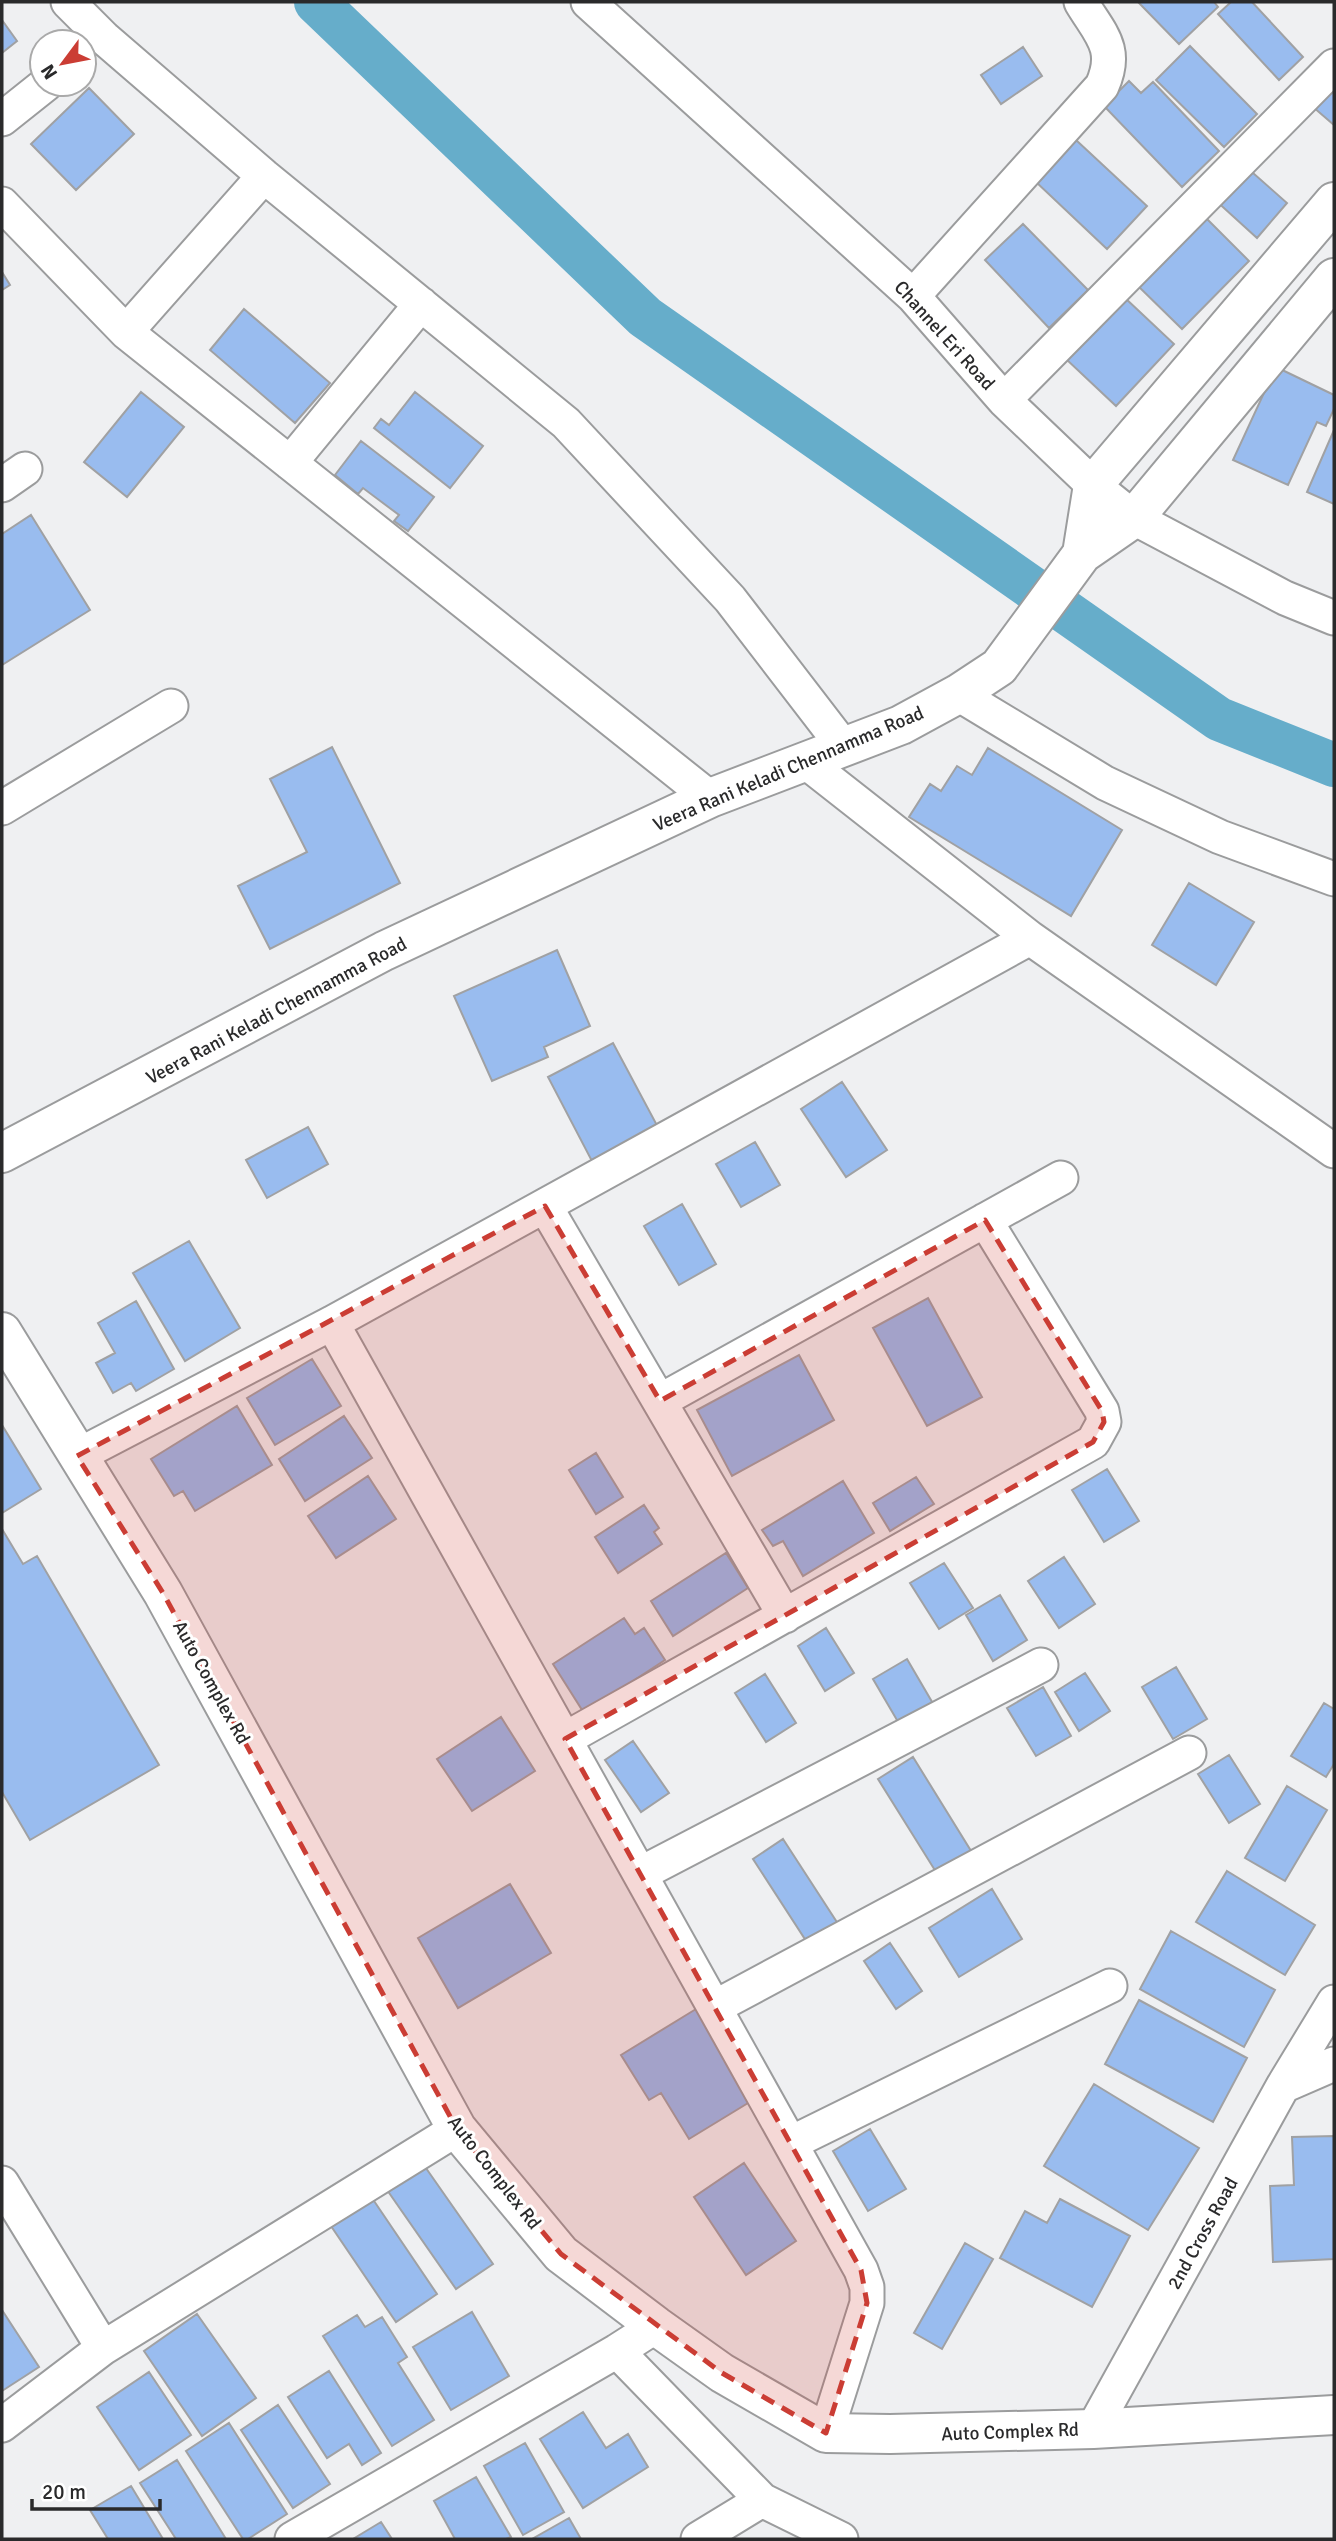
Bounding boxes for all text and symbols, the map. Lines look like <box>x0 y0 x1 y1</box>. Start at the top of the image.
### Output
north arrow <box>28 28 98 98</box>
text: N <box>36 60 63 83</box>
street label: Channel Eri Road <box>889 276 1000 396</box>
street label: Veera Rani Keladi Chennamma Road <box>649 701 927 837</box>
street label: Veera Rani Keladi Chennamma Road <box>142 932 411 1090</box>
street label: Auto Complex Rd <box>167 1616 255 1749</box>
street label: Auto Complex Rd <box>442 2111 546 2234</box>
street label: 2nd Cross Road <box>1162 2173 1244 2294</box>
street label: Auto Complex Rd <box>941 2418 1079 2446</box>
scale bar <box>32 2468 159 2512</box>
text: 20 m <box>42 2479 86 2505</box>

